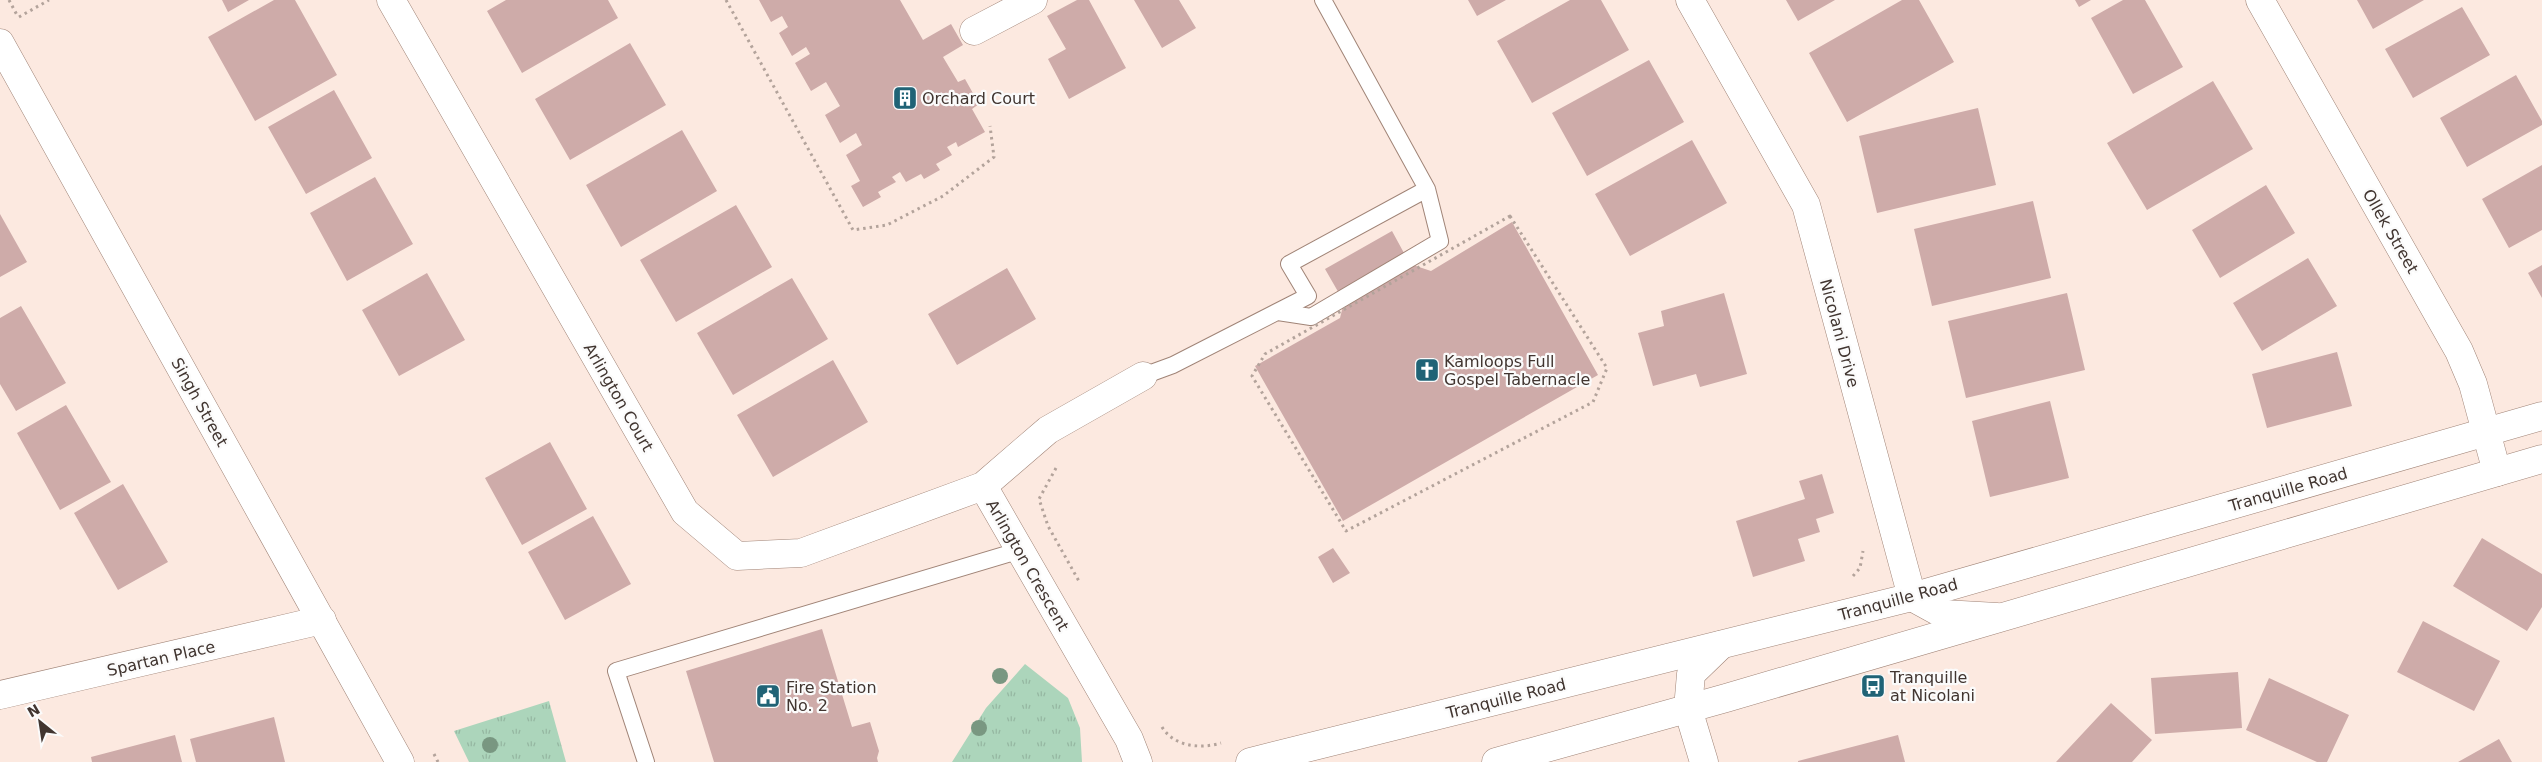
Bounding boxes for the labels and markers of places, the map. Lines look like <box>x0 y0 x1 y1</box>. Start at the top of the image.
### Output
building icon: Orchard Court <box>892 85 918 111</box>
place label: Orchard Court <box>922 89 1035 108</box>
place label: Kamloops Full Gospel Tabernacle <box>1444 352 1590 389</box>
church icon: Kamloops Full Gospel Tabernacle <box>1414 357 1440 383</box>
place label: Tranquille at Nicolani <box>1889 668 1975 705</box>
bus stop icon: Tranquille at Nicolani <box>1860 673 1886 699</box>
place label: Fire Station No. 2 <box>786 678 877 715</box>
public building icon: Fire Station No. 2 <box>755 683 781 709</box>

